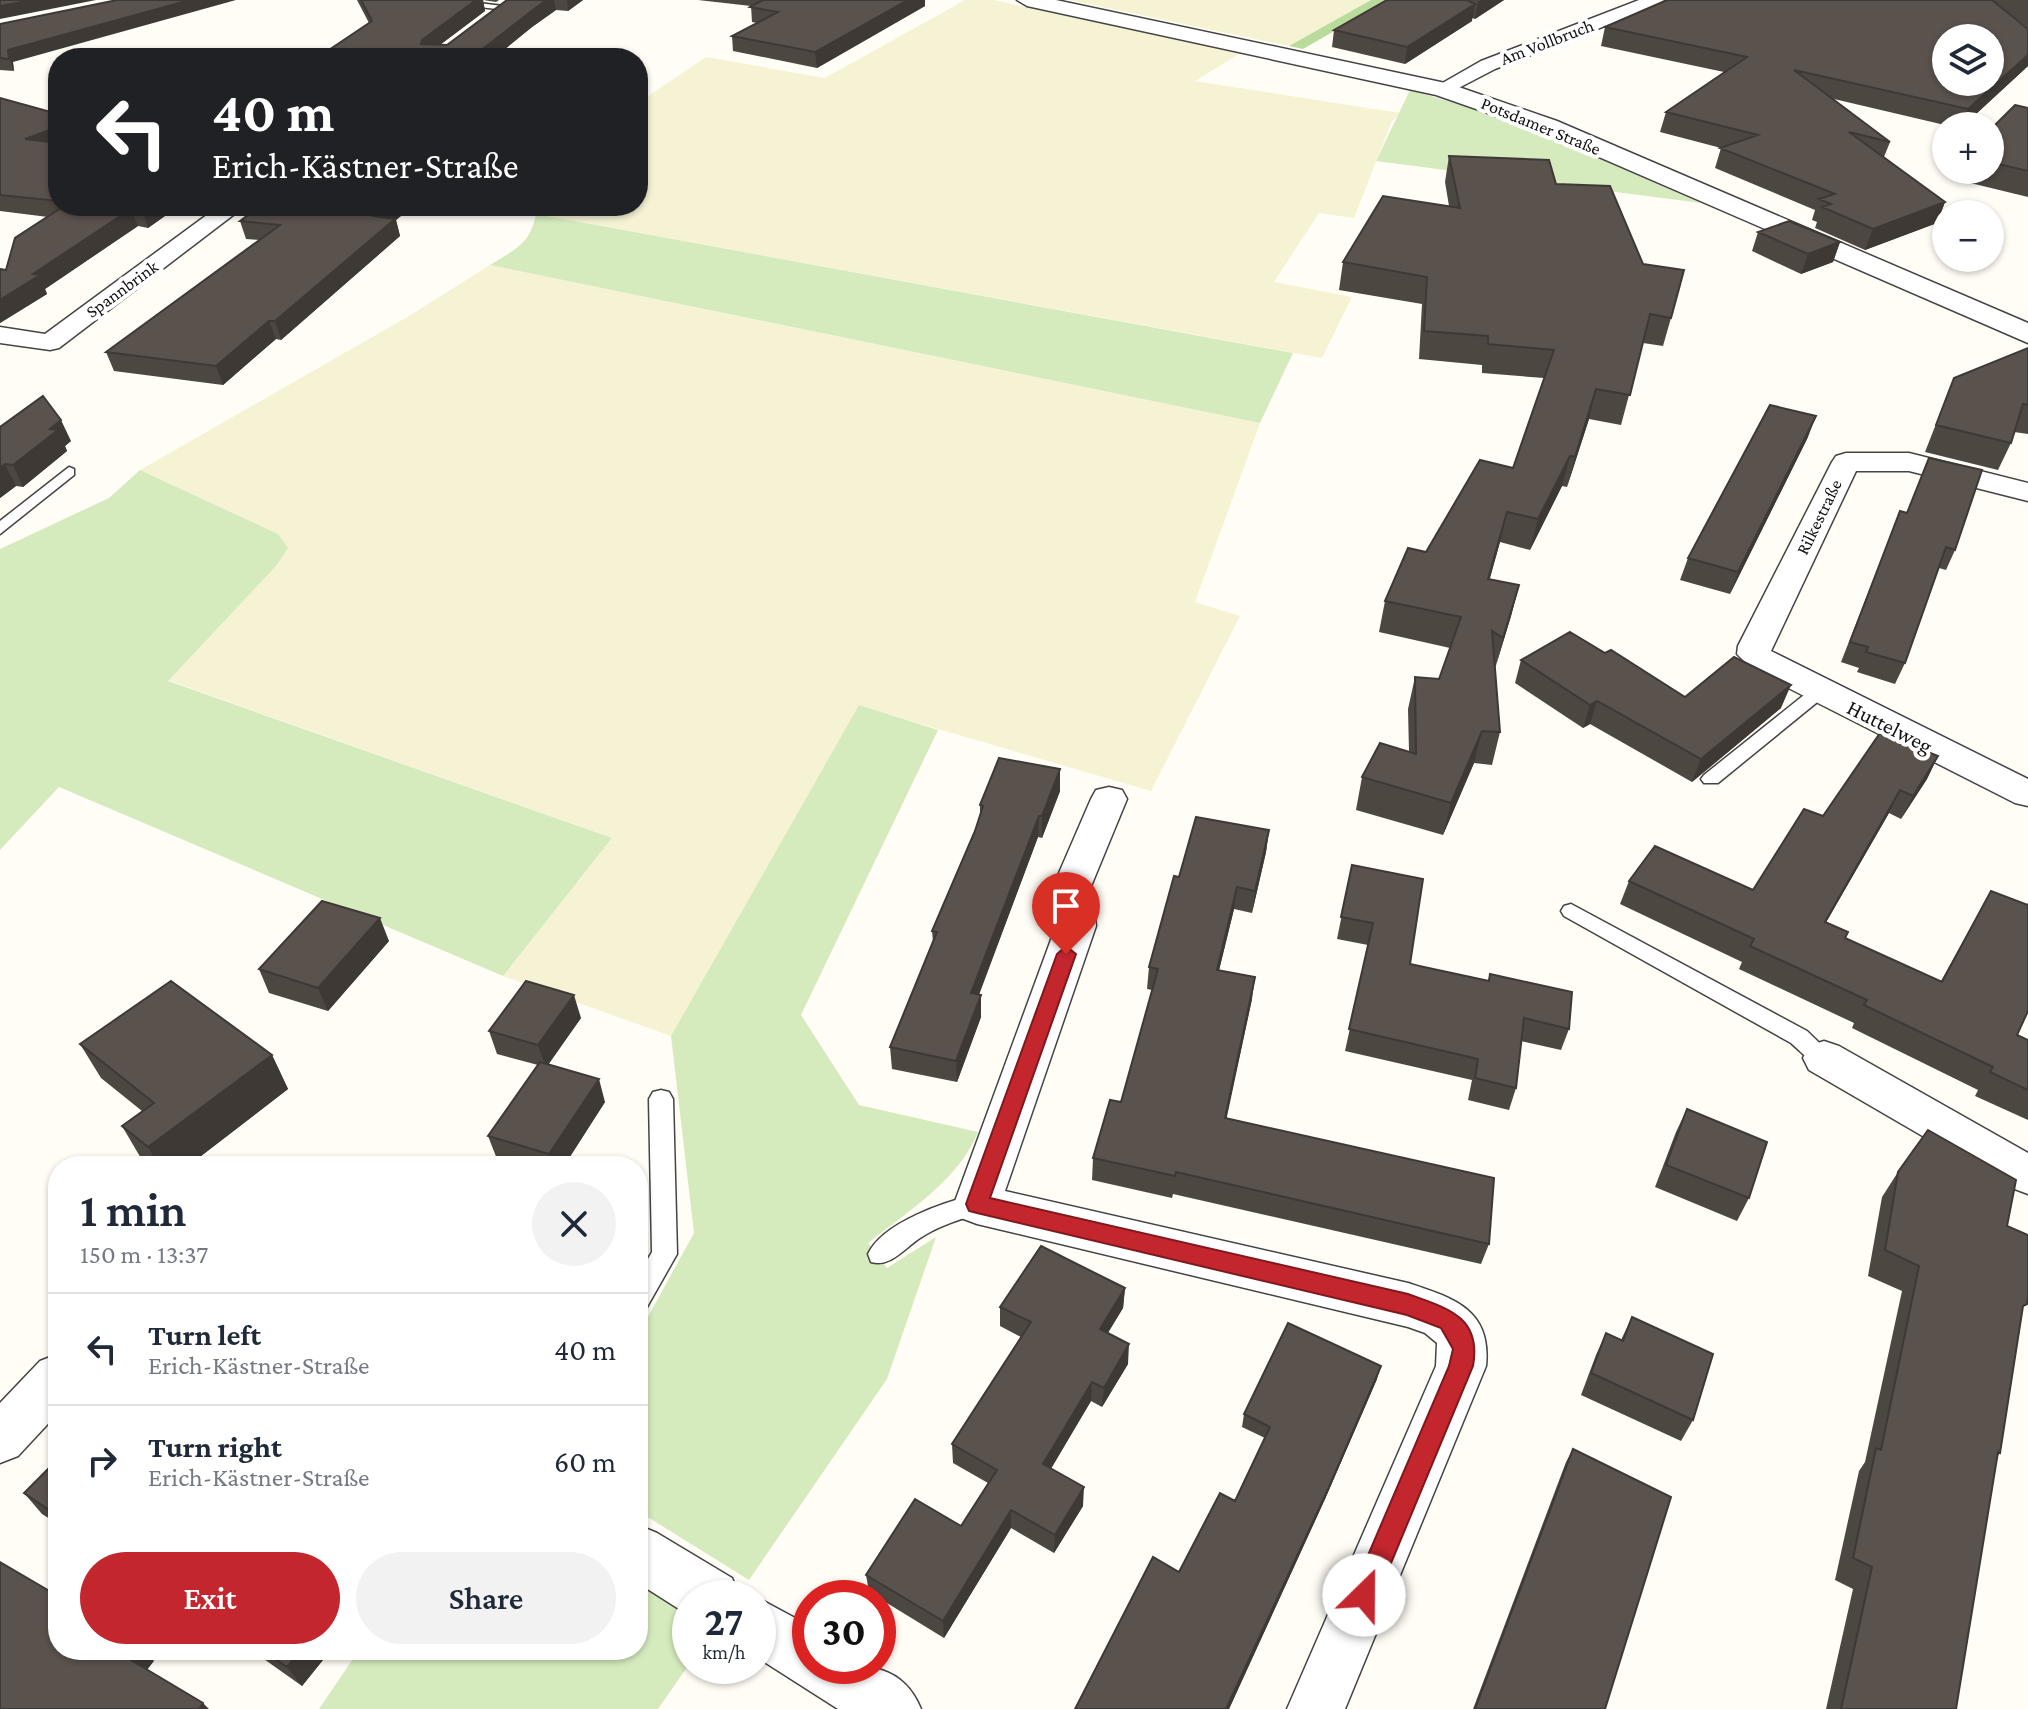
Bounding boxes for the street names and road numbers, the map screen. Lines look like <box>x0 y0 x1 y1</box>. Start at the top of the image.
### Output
street label: Am Vollbruch <box>1498 15 1597 69</box>
street label: Potsdamer Straße <box>1478 93 1604 159</box>
street label: Spannbrink <box>82 256 162 322</box>
street label: Rilkestraße <box>1792 476 1846 558</box>
street label: Huttelweg <box>1843 694 1937 759</box>

